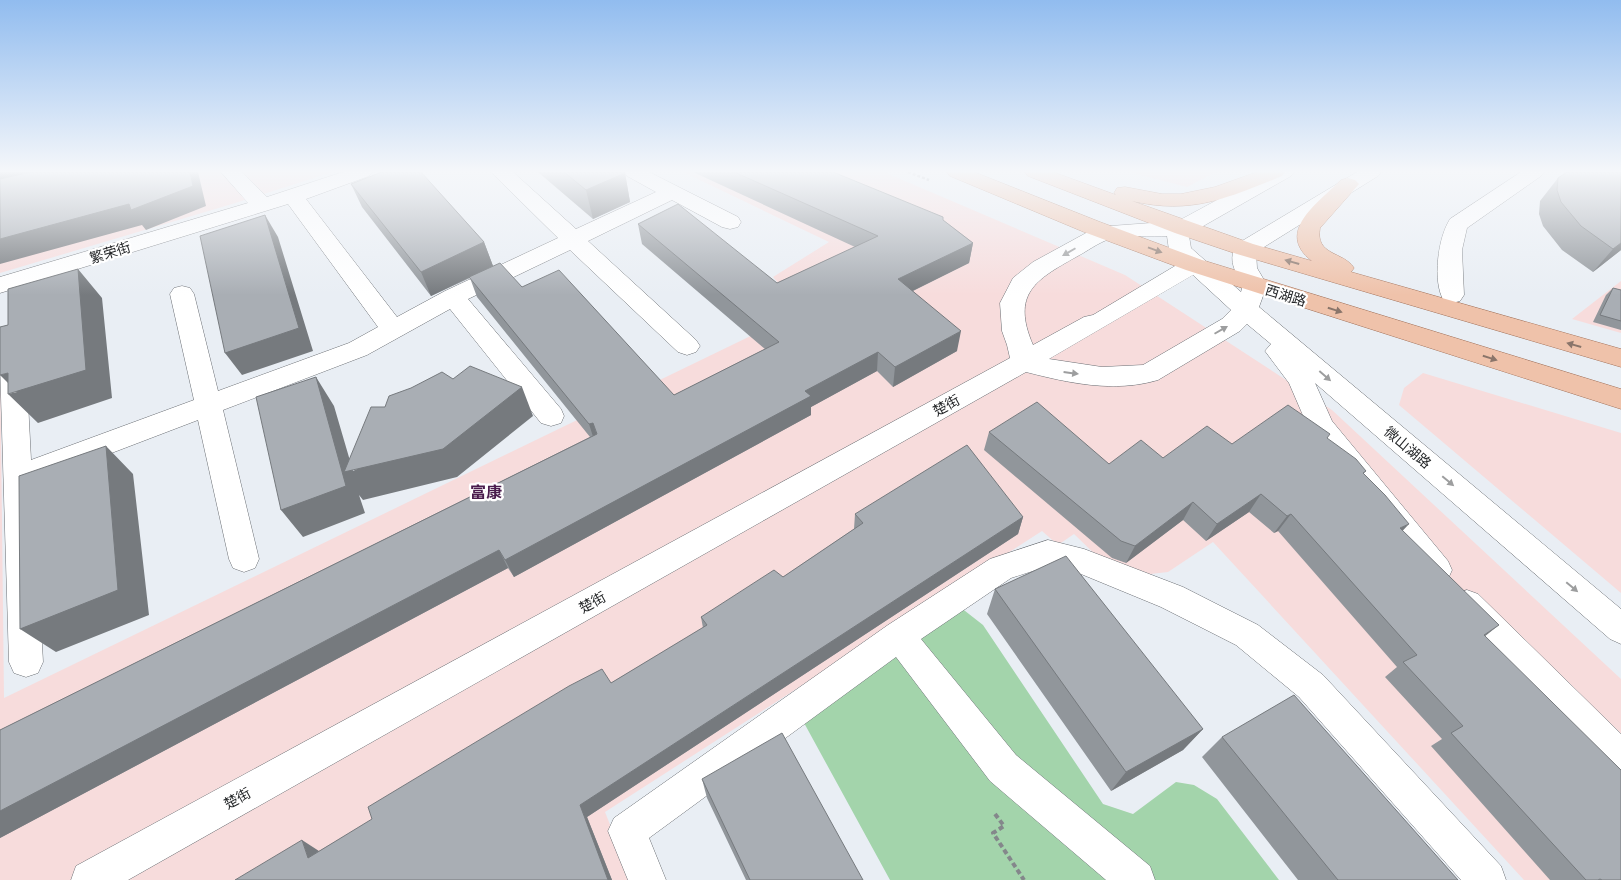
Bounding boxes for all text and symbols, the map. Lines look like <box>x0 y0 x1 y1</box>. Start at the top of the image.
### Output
street label: 繁荣街 <box>87 238 133 266</box>
one-way arrow <box>1063 247 1076 256</box>
one-way arrow <box>1147 247 1162 254</box>
one-way arrow <box>1284 258 1299 266</box>
street label: 西湖路 <box>1263 281 1309 309</box>
one-way arrow <box>1327 306 1342 314</box>
one-way arrow <box>1214 326 1229 334</box>
one-way arrow <box>1567 340 1582 348</box>
one-way arrow <box>1482 354 1497 362</box>
one-way arrow <box>1063 369 1079 377</box>
one-way arrow <box>1318 370 1331 381</box>
street label: 楚街 <box>930 391 962 419</box>
street label: 微山湖路 <box>1381 422 1435 472</box>
one-way arrow <box>1442 475 1454 486</box>
district label: 富康 <box>470 482 502 501</box>
one-way arrow <box>1565 581 1578 592</box>
street label: 楚街 <box>576 588 608 616</box>
street label: 楚街 <box>221 784 253 812</box>

